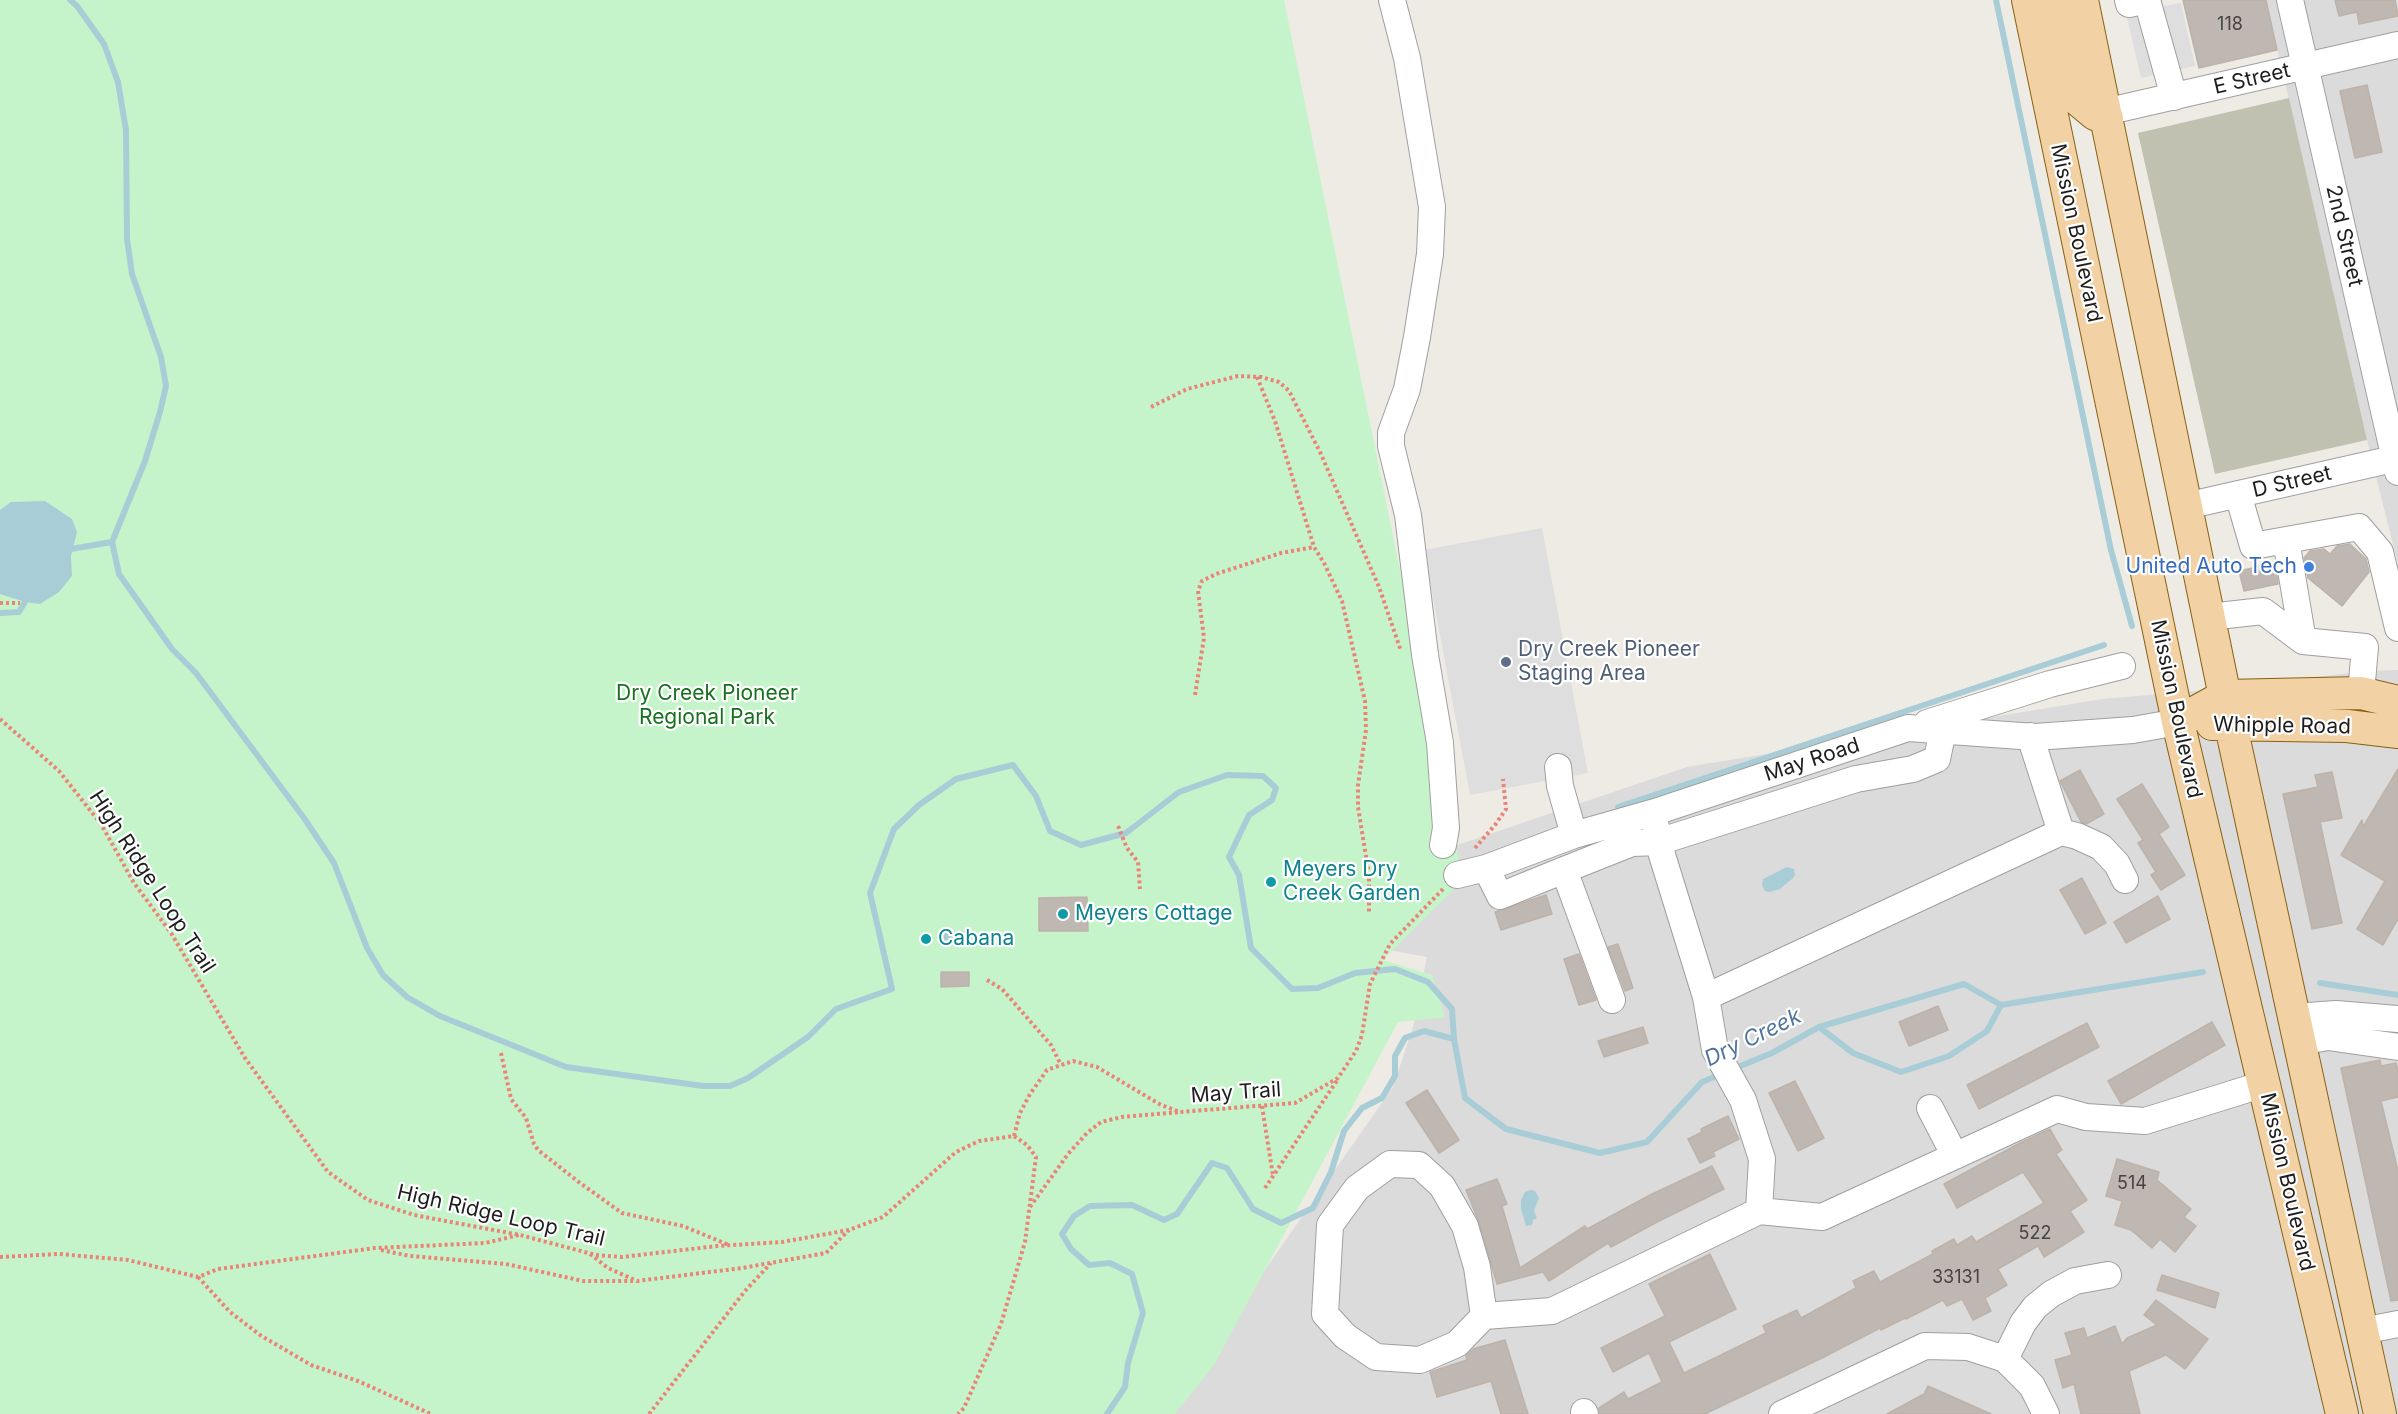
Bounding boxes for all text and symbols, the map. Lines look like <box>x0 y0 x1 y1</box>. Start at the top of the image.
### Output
house number: 118 <box>2217 14 2243 36</box>
street label: E Street <box>2211 58 2293 100</box>
street label: Mission Boulevard <box>2045 141 2107 325</box>
street label: 2nd Street <box>2320 183 2368 289</box>
street label: D Street <box>2250 461 2334 503</box>
place label: United Auto Tech <box>2126 554 2297 580</box>
marker: United Auto Tech <box>2302 560 2316 574</box>
street label: Mission Boulevard <box>2145 617 2207 801</box>
place label: Dry Creek Pioneer Staging Area <box>1518 637 1700 687</box>
marker: Dry Creek Pioneer Staging Area <box>1499 655 1513 669</box>
park label: Dry Creek Pioneer Regional Park <box>616 681 798 731</box>
street label: Whipple Road <box>2213 712 2351 740</box>
street label: May Road <box>1761 733 1863 787</box>
street label: High Ridge Loop Trail <box>84 786 220 978</box>
place label: Meyers Dry Creek Garden <box>1283 857 1420 907</box>
marker: Meyers Dry Creek Garden <box>1264 875 1278 889</box>
place label: Meyers Cottage <box>1075 901 1233 927</box>
marker: Meyers Cottage <box>1056 907 1070 921</box>
place label: Cabana <box>938 926 1014 952</box>
marker: Cabana <box>919 932 933 946</box>
water label: Dry Creek <box>1700 1003 1806 1073</box>
street label: May Trail <box>1190 1077 1282 1109</box>
street label: Mission Boulevard <box>2254 1091 2320 1273</box>
house number: 514 <box>2117 1173 2147 1195</box>
street label: High Ridge Loop Trail <box>395 1180 607 1252</box>
house number: 522 <box>2019 1223 2051 1245</box>
house number: 33131 <box>1932 1267 1980 1289</box>

